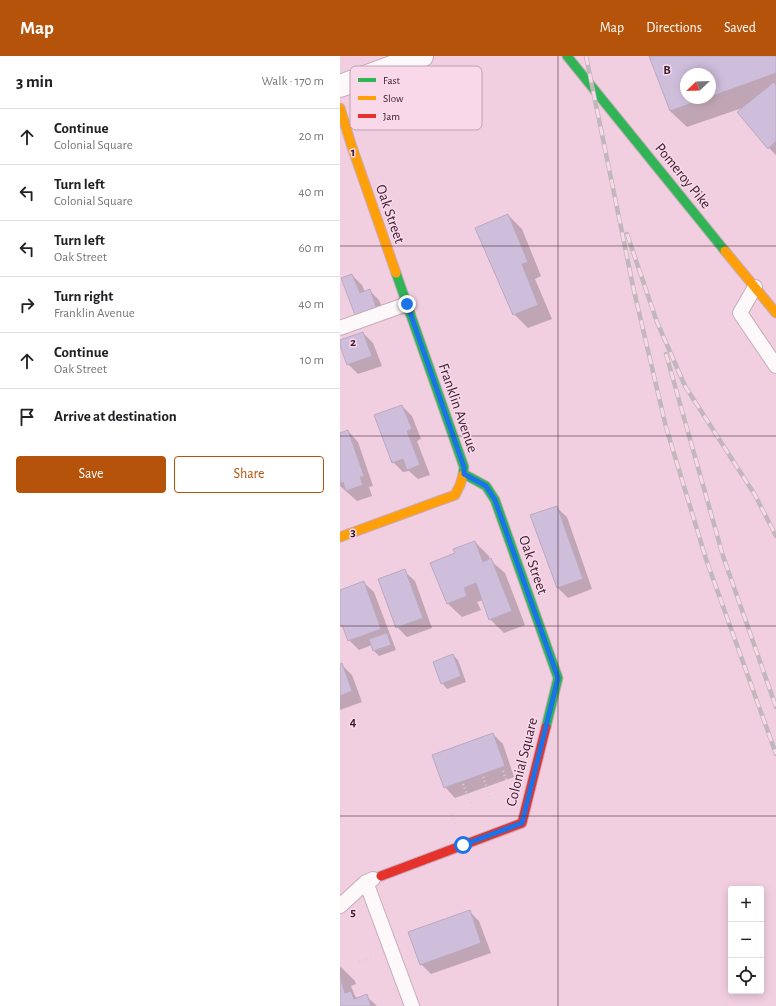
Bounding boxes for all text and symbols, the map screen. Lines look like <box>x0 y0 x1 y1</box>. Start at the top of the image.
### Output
text: Map <box>20 19 54 38</box>
text: Map <box>600 21 624 35</box>
text: Directions <box>646 21 702 35</box>
text: Saved <box>724 21 756 35</box>
text: B <box>663 64 671 77</box>
legend <box>350 66 482 130</box>
north arrow <box>680 68 716 104</box>
text: 3 min <box>16 73 53 90</box>
text: Walk · 170 m <box>261 75 324 88</box>
text: Fast <box>383 75 401 86</box>
text: Slow <box>383 93 404 104</box>
text: Jam <box>383 111 400 122</box>
text: Continue <box>54 121 109 136</box>
icon: ahead <box>16 126 38 148</box>
text: 20 m <box>299 130 324 143</box>
text: Colonial Square <box>54 139 133 152</box>
street label: Pomeroy Pike <box>652 141 714 212</box>
text: 1 <box>351 146 355 159</box>
text: Turn left <box>54 177 105 192</box>
icon: left <box>16 182 38 204</box>
street label: Oak Street <box>373 183 407 246</box>
text: 40 m <box>298 186 324 199</box>
text: Colonial Square <box>54 195 133 208</box>
text: Turn left <box>54 233 105 248</box>
icon: left <box>16 238 38 260</box>
text: 60 m <box>298 242 324 255</box>
text: Oak Street <box>54 251 107 264</box>
text: Turn right <box>54 289 113 304</box>
icon: right <box>16 294 38 316</box>
route end <box>398 295 416 313</box>
text: 40 m <box>298 298 324 311</box>
text: Franklin Avenue <box>54 307 135 320</box>
text: 2 <box>350 336 356 349</box>
text: Continue <box>54 345 109 360</box>
icon: ahead <box>16 350 38 372</box>
text: 10 m <box>300 354 324 367</box>
street label: Franklin Avenue <box>436 361 480 455</box>
text: Oak Street <box>54 363 107 376</box>
icon: arrive <box>16 406 38 428</box>
text: Arrive at destination <box>54 409 177 424</box>
button: Save <box>16 456 166 493</box>
button: Share <box>174 456 324 493</box>
text: 3 <box>350 526 356 539</box>
street label: Oak Street <box>516 534 550 597</box>
text: 4 <box>350 716 357 729</box>
street label: Colonial Square <box>504 716 540 808</box>
route start <box>454 836 472 854</box>
map controls <box>728 886 764 994</box>
button: + <box>728 886 764 922</box>
text: 5 <box>350 906 356 919</box>
button: − <box>728 922 764 958</box>
button: locate <box>728 958 764 994</box>

